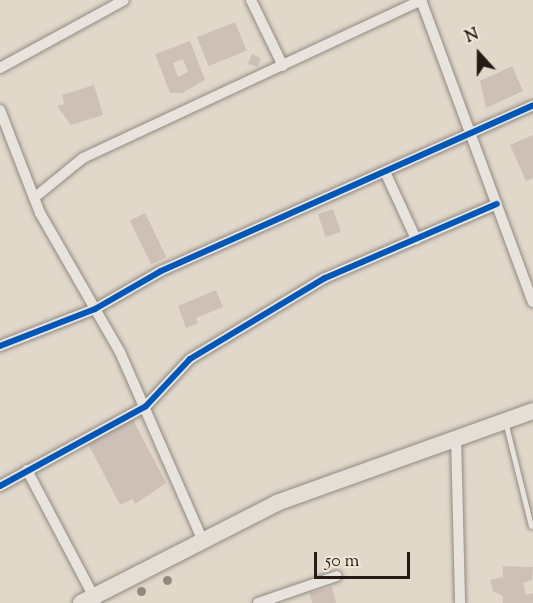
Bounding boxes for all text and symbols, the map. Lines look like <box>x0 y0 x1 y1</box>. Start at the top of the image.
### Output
north arrow <box>449 24 509 84</box>
text: N <box>462 24 482 50</box>
scale bar <box>317 540 413 578</box>
text: 50 m <box>325 549 359 575</box>

